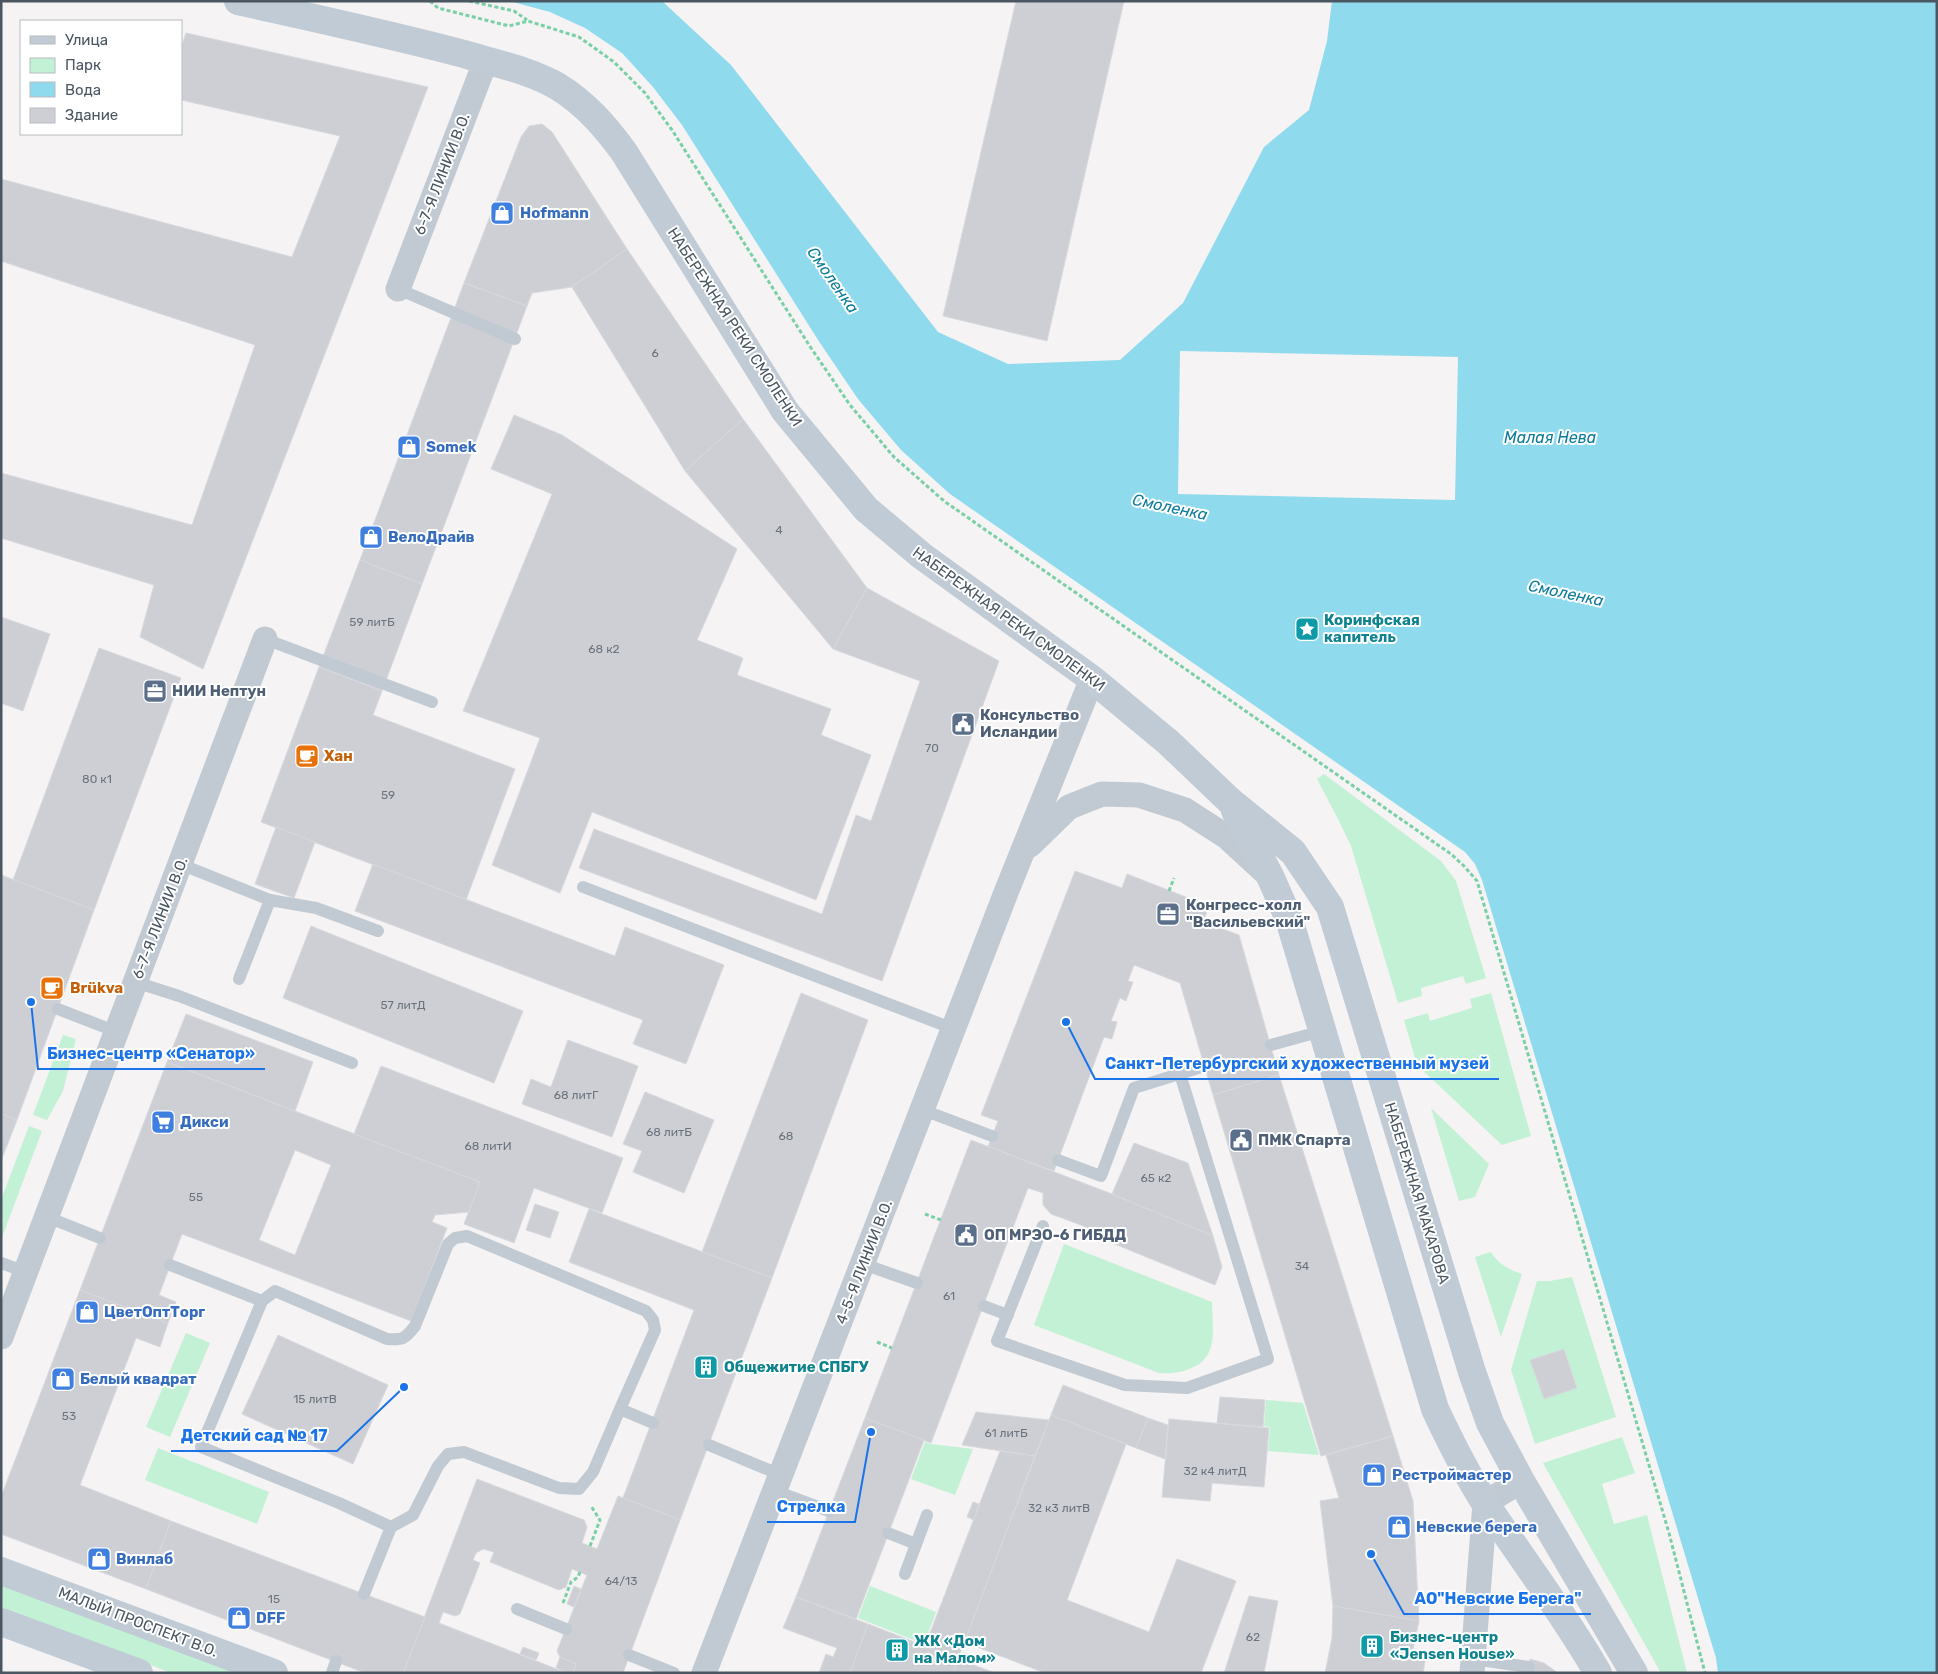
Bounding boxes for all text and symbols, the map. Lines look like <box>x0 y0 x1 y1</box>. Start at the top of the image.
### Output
legend <box>20 20 182 135</box>
text: Улица <box>65 31 108 49</box>
text: Парк <box>65 56 101 74</box>
text: Вода <box>65 81 101 99</box>
text: Здание <box>65 106 118 124</box>
street label: 6-7-Я ЛИНИИ В.О. <box>410 111 474 237</box>
shop icon: Hofmann <box>489 200 515 226</box>
place label: Hofmann <box>520 204 589 222</box>
street label: НАБЕРЕЖНАЯ РЕКИ СМОЛЕНКИ <box>664 224 806 430</box>
water label: Смоленка <box>803 243 863 317</box>
house number: 6 <box>651 346 659 360</box>
water label: Малая Нева <box>1504 428 1596 447</box>
shop icon: Somek <box>396 434 422 460</box>
place label: Somek <box>426 438 477 456</box>
water label: Смоленка <box>1131 490 1209 524</box>
house number: 4 <box>775 523 783 537</box>
shop icon: ВелоДрайв <box>358 524 384 550</box>
place label: ВелоДрайв <box>388 528 475 546</box>
street label: НАБЕРЕЖНАЯ РЕКИ СМОЛЕНКИ <box>909 543 1109 695</box>
water label: Смоленка <box>1527 576 1605 610</box>
place label: Коринфская капитель <box>1324 611 1420 646</box>
house number: 59 литБ <box>349 615 395 629</box>
place icon: Коринфская капитель <box>1294 616 1320 642</box>
house number: 68 к2 <box>588 642 620 656</box>
office icon: НИИ Нептун <box>142 678 168 704</box>
place label: НИИ Нептун <box>172 682 266 700</box>
place label: Консульство Исландии <box>980 706 1079 741</box>
public building icon: Консульство Исландии <box>950 711 976 737</box>
house number: 70 <box>925 741 939 755</box>
cafe icon: Хан <box>294 743 320 769</box>
place label: Хан <box>324 747 353 765</box>
house number: 80 к1 <box>82 772 112 786</box>
house number: 59 <box>381 788 395 802</box>
street label: 6-7-Я ЛИНИИ В.О. <box>128 855 192 981</box>
place label: Конгресс-холл "Васильевский" <box>1186 896 1310 931</box>
office icon: Конгресс-холл "Васильевский" <box>1155 901 1181 927</box>
cafe icon: Brükva <box>39 975 65 1001</box>
place label: Brükva <box>70 979 123 997</box>
house number: 57 литД <box>380 998 426 1012</box>
callout: Бизнес-центр «Сенатор» <box>38 1038 265 1069</box>
text: Бизнес-центр «Сенатор» <box>47 1044 255 1063</box>
callout: Санкт-Петербургский художественный музей <box>1095 1048 1499 1079</box>
text: Санкт-Петербургский художественный музей <box>1105 1054 1489 1073</box>
house number: 68 литГ <box>554 1088 599 1102</box>
street label: НАБЕРЕЖНАЯ МАКАРОВА <box>1381 1100 1453 1286</box>
supermarket icon: Дикси <box>150 1109 176 1135</box>
place label: Дикси <box>180 1113 228 1131</box>
house number: 68 литБ <box>646 1125 692 1139</box>
public building icon: ПМК Спарта <box>1228 1127 1254 1153</box>
house number: 68 <box>779 1129 793 1143</box>
place label: ПМК Спарта <box>1258 1131 1351 1149</box>
house number: 68 литИ <box>464 1139 512 1153</box>
house number: 65 к2 <box>1141 1171 1171 1185</box>
house number: 55 <box>189 1190 203 1204</box>
street label: 4-5-Я ЛИНИИ В.О. <box>832 1197 896 1327</box>
public building icon: ОП МРЭО-6 ГИБДД <box>953 1222 979 1248</box>
place label: ОП МРЭО-6 ГИБДД <box>984 1226 1127 1244</box>
house number: 34 <box>1295 1259 1310 1273</box>
house number: 61 <box>943 1289 955 1303</box>
shop icon: ЦветОптТорг <box>74 1299 100 1325</box>
place label: ЦветОптТорг <box>104 1303 205 1321</box>
building icon: Общежитие СПБГУ <box>693 1354 719 1380</box>
place label: Общежитие СПБГУ <box>724 1358 869 1376</box>
shop icon: Белый квадрат <box>50 1366 76 1392</box>
place label: Белый квадрат <box>80 1370 197 1388</box>
house number: 15 литВ <box>293 1392 337 1406</box>
house number: 53 <box>62 1409 76 1423</box>
callout: Детский сад № 17 <box>171 1420 337 1451</box>
text: Детский сад № 17 <box>181 1426 327 1445</box>
house number: 61 литБ <box>984 1426 1028 1440</box>
shop icon: Рестроймастер <box>1361 1462 1387 1488</box>
house number: 32 к4 литД <box>1184 1464 1247 1478</box>
place label: Рестроймастер <box>1392 1466 1511 1484</box>
callout: Стрелка <box>767 1491 855 1522</box>
text: Стрелка <box>777 1497 845 1516</box>
house number: 32 к3 литВ <box>1028 1501 1090 1515</box>
shop icon: Невские берега <box>1386 1514 1412 1540</box>
place label: Невские берега <box>1416 1518 1537 1536</box>
shop icon: Винлаб <box>86 1546 112 1572</box>
place label: Винлаб <box>116 1550 173 1568</box>
house number: 64/13 <box>605 1574 637 1588</box>
street label: МАЛЫЙ ПРОСПЕКТ В.О. <box>56 1583 220 1661</box>
callout: АО"Невские Берега" <box>1404 1583 1591 1614</box>
text: АО"Невские Берега" <box>1414 1589 1582 1608</box>
house number: 15 <box>268 1592 280 1606</box>
shop icon: DFF <box>226 1605 252 1631</box>
place label: DFF <box>256 1609 285 1627</box>
place label: Бизнес-центр «Jensen House» <box>1390 1628 1514 1663</box>
house number: 62 <box>1246 1630 1260 1644</box>
place label: ЖК «Дом на Малом» <box>914 1632 996 1667</box>
building icon: Бизнес-центр «Jensen House» <box>1359 1633 1385 1659</box>
building icon: ЖК «Дом на Малом» <box>884 1637 910 1663</box>

